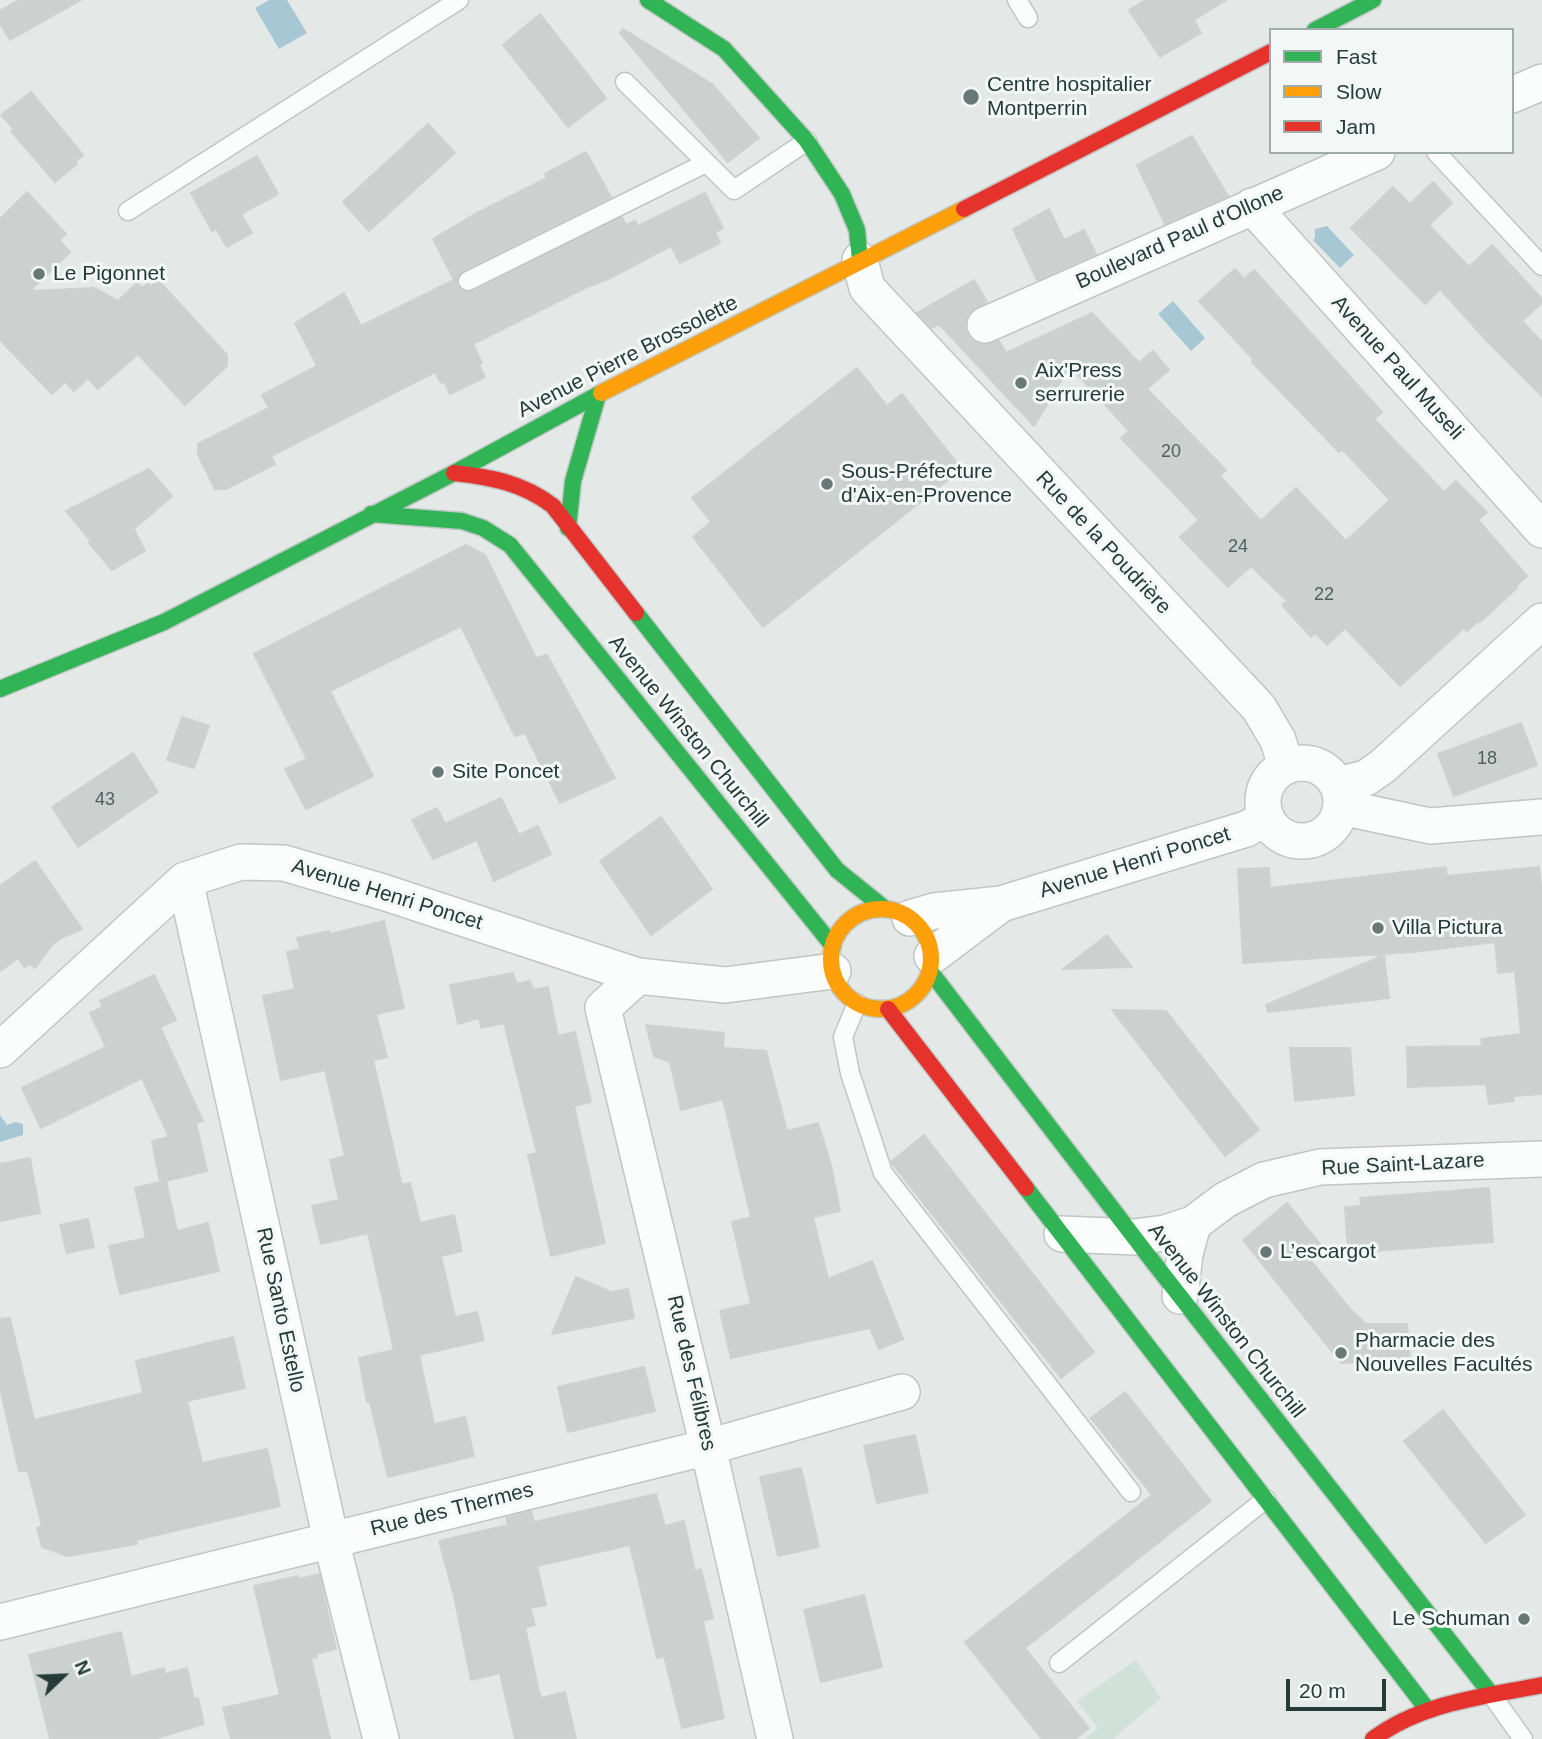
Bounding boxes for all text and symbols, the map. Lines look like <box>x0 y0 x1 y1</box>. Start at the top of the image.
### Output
legend <box>1269 28 1514 154</box>
text: Fast <box>1336 45 1377 68</box>
place label: Centre hospitalier Montperrin <box>987 72 1152 122</box>
text: Slow <box>1336 80 1382 103</box>
marker: Centre hospitalier Montperrin <box>961 87 981 107</box>
text: Jam <box>1336 115 1376 138</box>
street label: Boulevard Paul d'Ollone <box>1072 181 1288 295</box>
place label: Le Pigonnet <box>53 261 165 287</box>
marker: Le Pigonnet <box>31 266 47 282</box>
street label: Avenue Pierre Brossolette <box>514 290 742 424</box>
street label: Avenue Paul Museli <box>1326 291 1468 445</box>
place label: Aix'Press serrurerie <box>1035 358 1125 408</box>
marker: Aix'Press serrurerie <box>1013 375 1029 391</box>
house number: 20 <box>1161 441 1181 463</box>
place label: Sous-Préfecture d'Aix-en-Provence <box>841 459 1012 509</box>
street label: Rue de la Poudrière <box>1030 466 1176 620</box>
marker: Sous-Préfecture d'Aix-en-Provence <box>819 476 835 492</box>
house number: 24 <box>1228 536 1248 558</box>
house number: 22 <box>1314 584 1334 606</box>
street label: Avenue Winston Churchill <box>603 631 773 833</box>
house number: 18 <box>1477 748 1497 770</box>
place label: Site Poncet <box>452 759 559 785</box>
marker: Site Poncet <box>430 764 446 780</box>
house number: 43 <box>95 789 115 811</box>
street label: Avenue Henri Poncet <box>1037 822 1233 904</box>
street label: Avenue Henri Poncet <box>289 854 485 936</box>
place label: Villa Pictura <box>1392 915 1502 941</box>
marker: Villa Pictura <box>1370 920 1386 936</box>
street label: Rue Saint-Lazare <box>1321 1148 1485 1182</box>
street label: Avenue Winston Churchill <box>1142 1219 1310 1423</box>
street label: Rue Santo Estello <box>250 1225 310 1395</box>
place label: L’escargot <box>1280 1239 1376 1265</box>
marker: L’escargot <box>1258 1244 1274 1260</box>
street label: Rue des Félibres <box>661 1293 721 1453</box>
place label: Pharmacie des Nouvelles Facultés <box>1355 1328 1532 1378</box>
marker: Pharmacie des Nouvelles Facultés <box>1333 1345 1349 1361</box>
street label: Rue des Thermes <box>368 1478 536 1542</box>
place label: Le Schuman <box>1392 1606 1510 1632</box>
marker: Le Schuman <box>1516 1611 1532 1627</box>
north arrow <box>28 1641 98 1711</box>
text: N <box>70 1657 95 1678</box>
scale bar <box>1290 1666 1390 1710</box>
text: 20 m <box>1299 1679 1346 1702</box>

